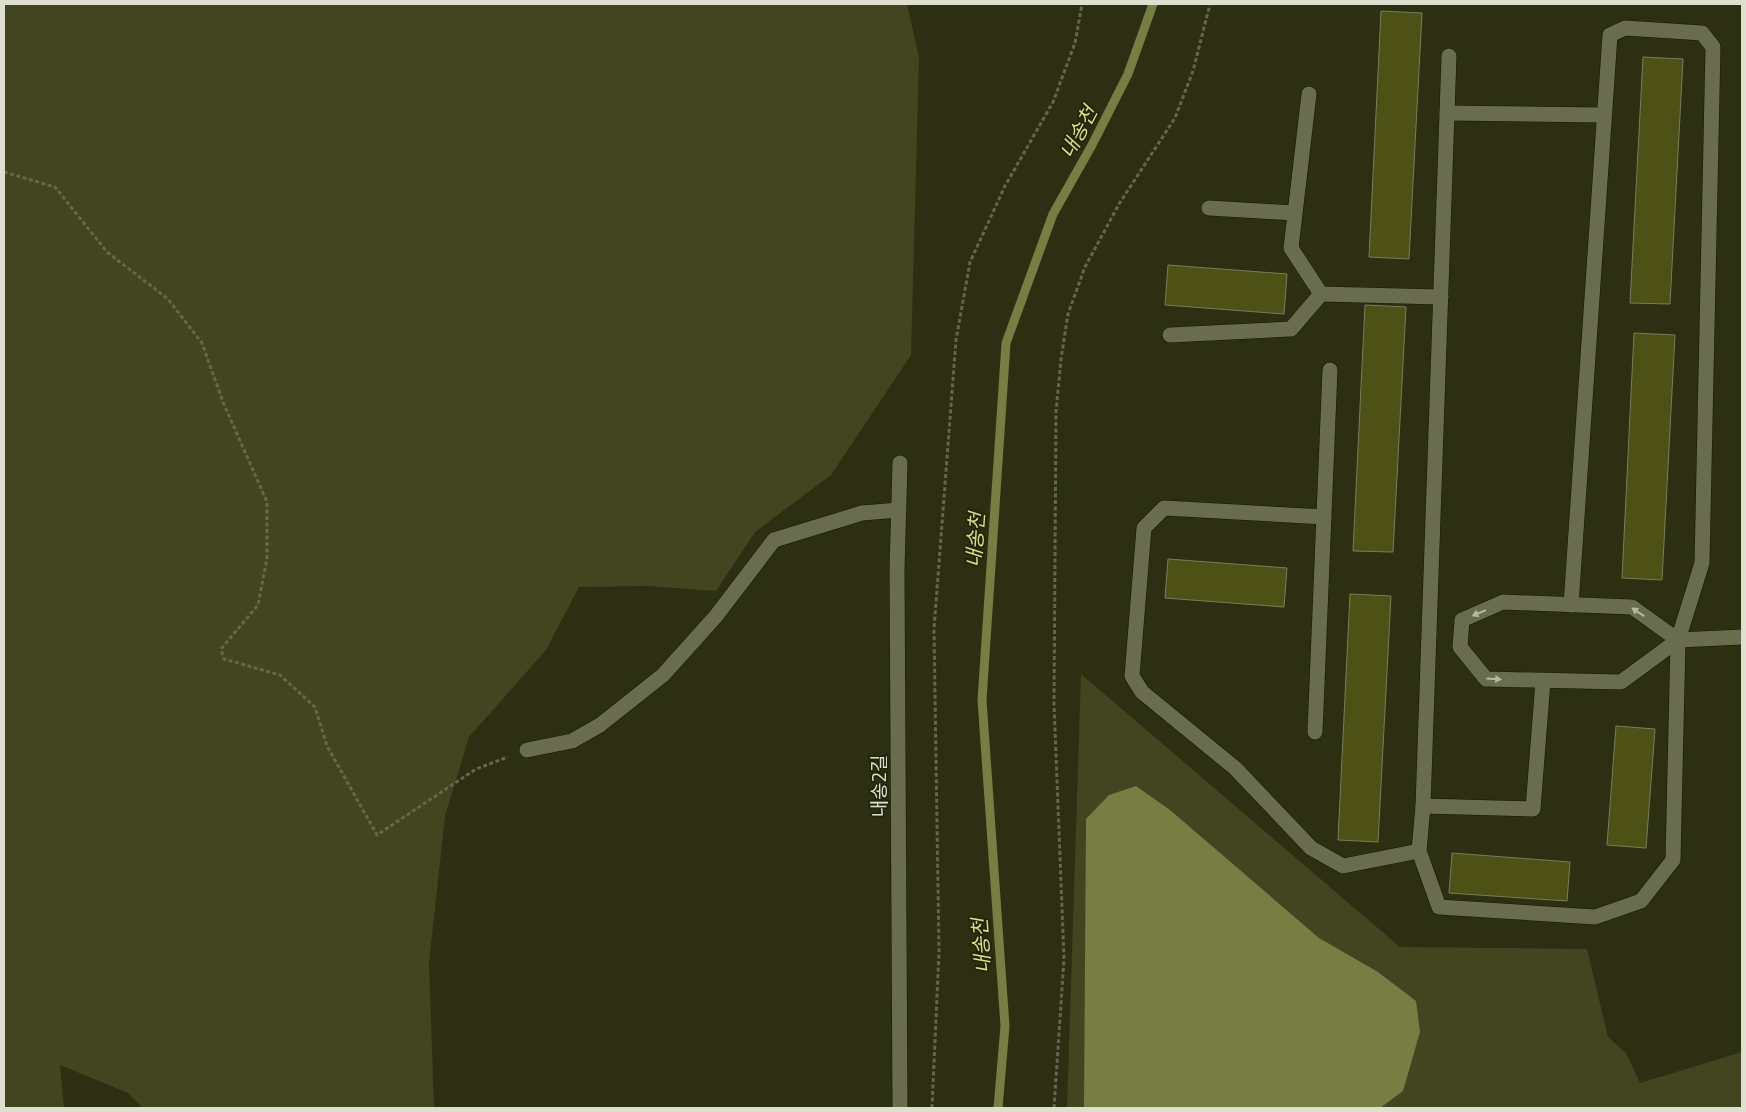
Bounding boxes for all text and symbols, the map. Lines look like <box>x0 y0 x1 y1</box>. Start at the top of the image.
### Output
water label: 내송천 <box>1051 98 1106 164</box>
water label: 내송천 <box>958 509 993 569</box>
one-way arrow <box>1631 607 1644 617</box>
one-way arrow <box>1472 609 1486 617</box>
one-way arrow <box>1486 676 1502 684</box>
street label: 내송2길 <box>864 754 893 818</box>
water label: 내송천 <box>963 915 998 975</box>

